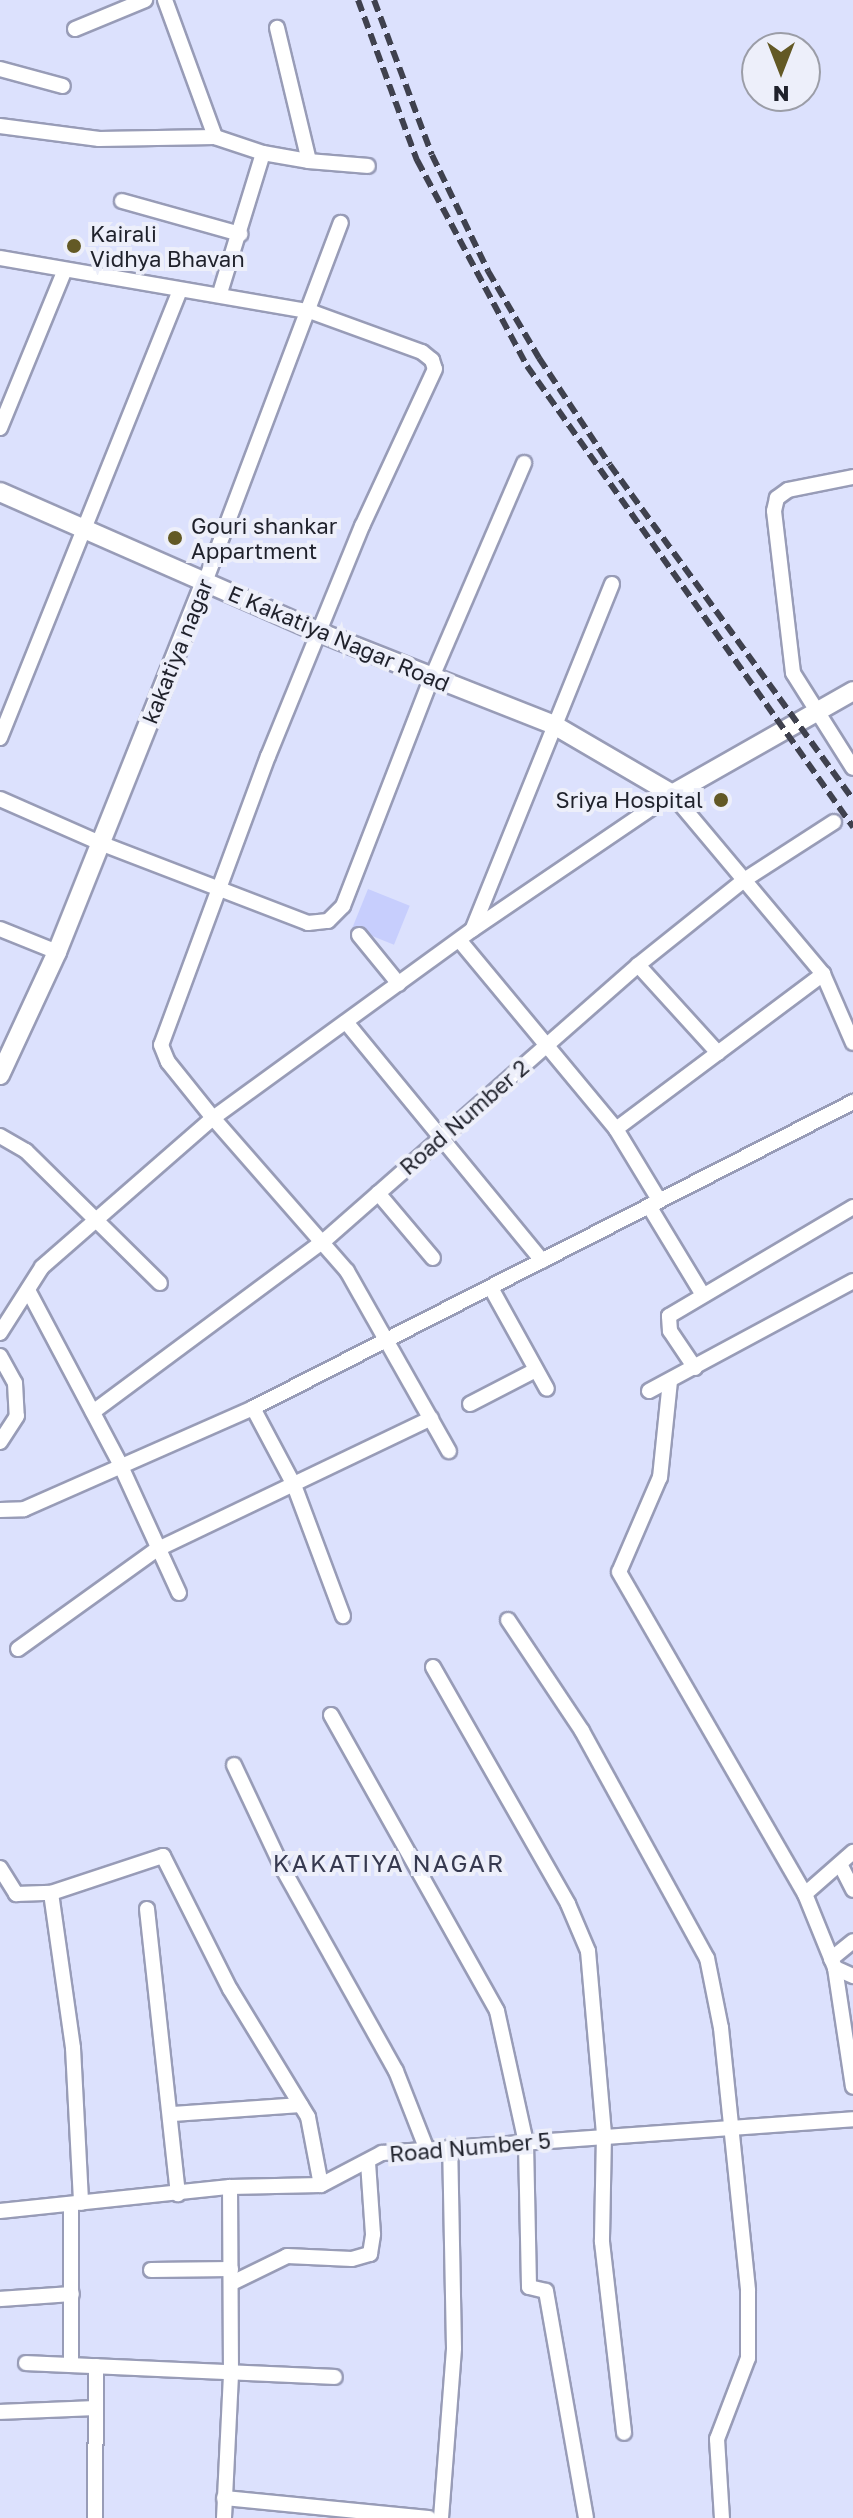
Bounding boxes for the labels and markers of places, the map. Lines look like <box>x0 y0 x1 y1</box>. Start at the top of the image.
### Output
place label: Kairali Vidhya Bhavan <box>90 220 245 272</box>
marker: Kairali Vidhya Bhavan <box>65 237 83 255</box>
place label: Gouri shankar Appartment <box>191 512 337 564</box>
marker: Gouri shankar Appartment <box>166 529 184 547</box>
place label: Sriya Hospital <box>556 787 703 813</box>
marker: Sriya Hospital <box>710 789 732 811</box>

